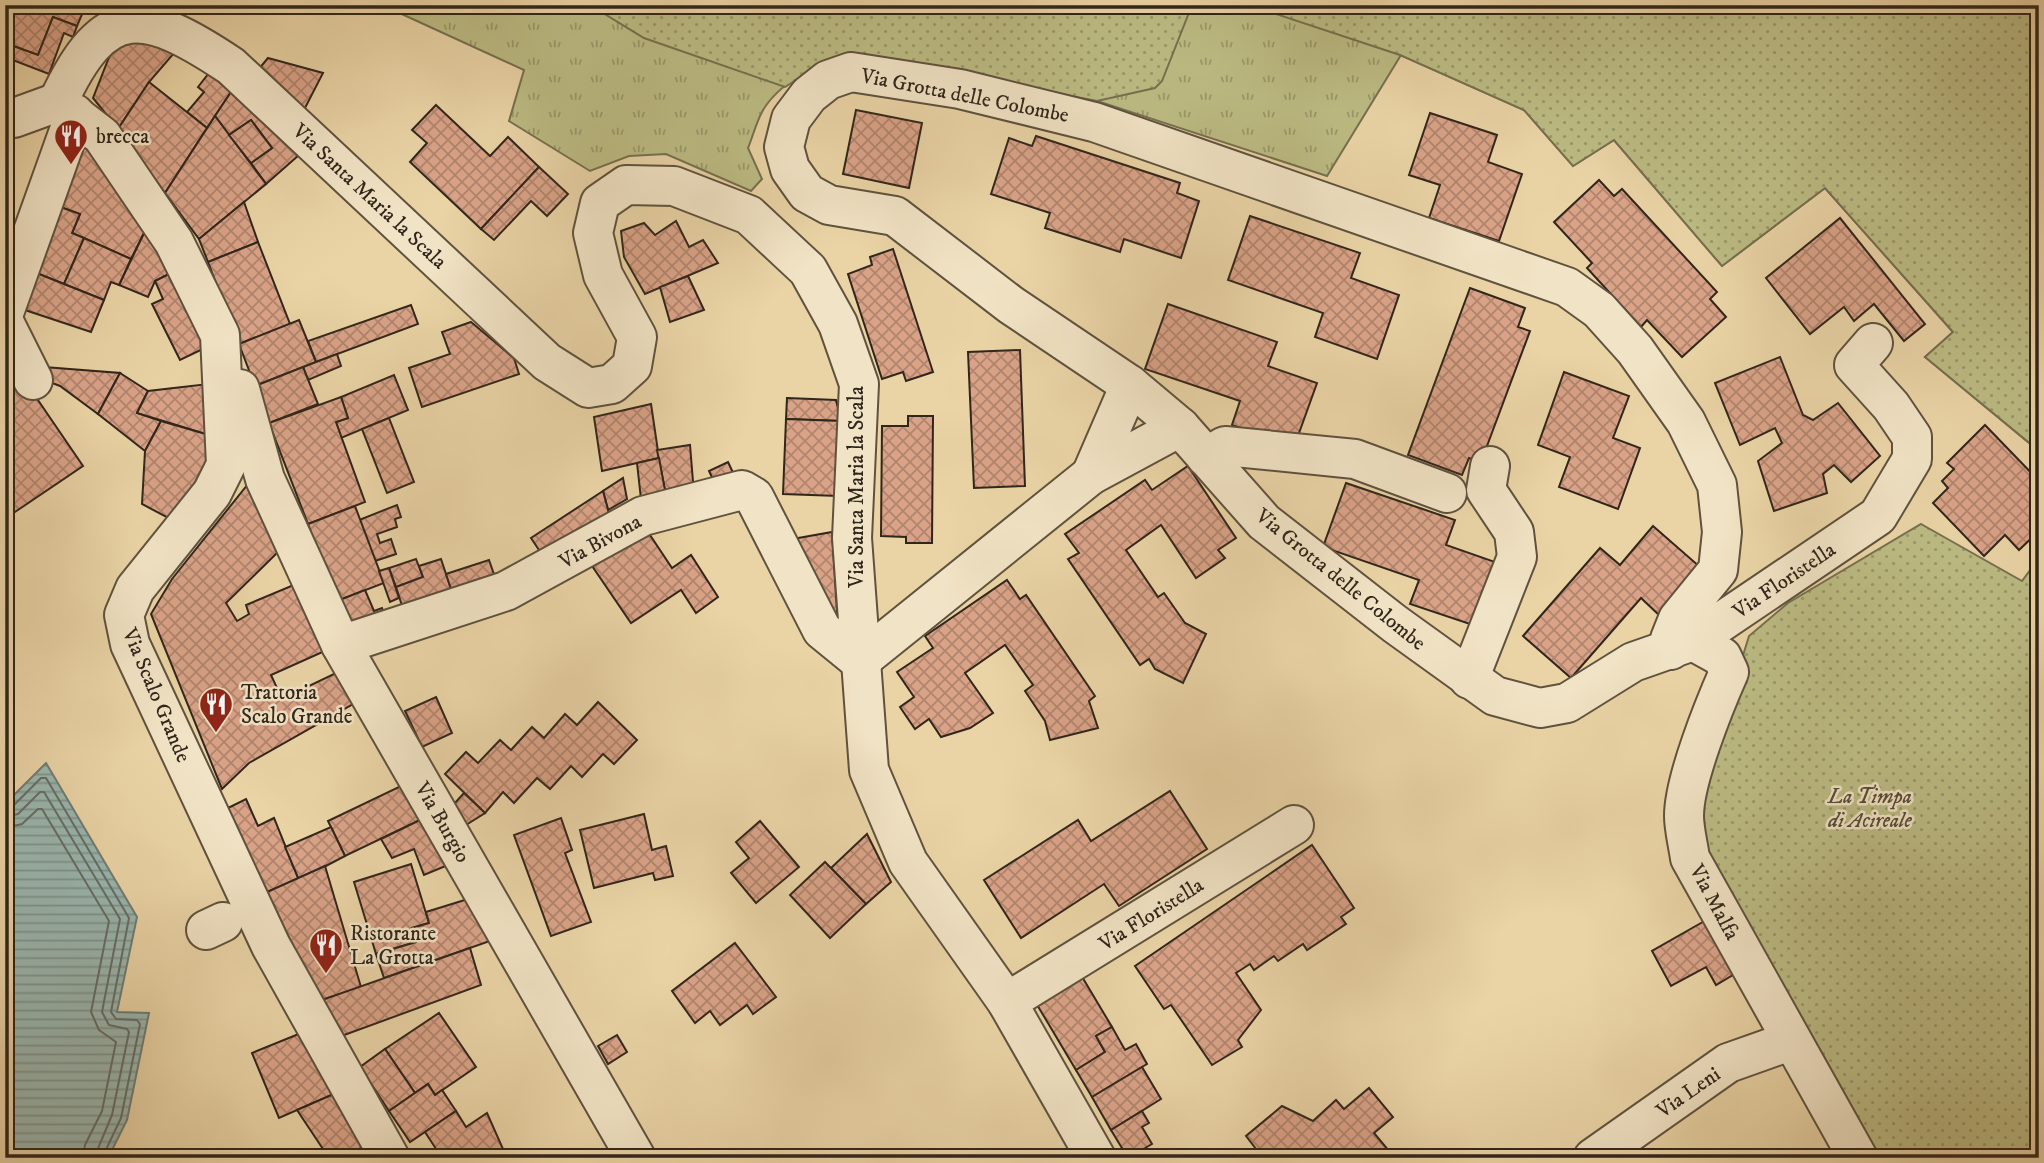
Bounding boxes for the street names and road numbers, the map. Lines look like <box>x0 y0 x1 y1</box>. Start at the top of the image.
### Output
street label: Via Grotta delle Colombe <box>858 63 1071 129</box>
street label: Via Santa Maria la Scala <box>286 118 452 275</box>
street label: Via Santa Maria la Scala <box>844 386 870 589</box>
street label: Via Grotta delle Colombe <box>1249 503 1431 657</box>
street label: Via Bivona <box>554 509 646 576</box>
street label: Via Floristella <box>1727 537 1841 625</box>
street label: Via Scalo Grande <box>116 623 196 767</box>
street label: Via Burgio <box>408 777 476 868</box>
street label: Via Malfa <box>1683 859 1745 945</box>
street label: Via Floristella <box>1094 872 1209 958</box>
street label: Via Leni <box>1651 1061 1726 1125</box>

